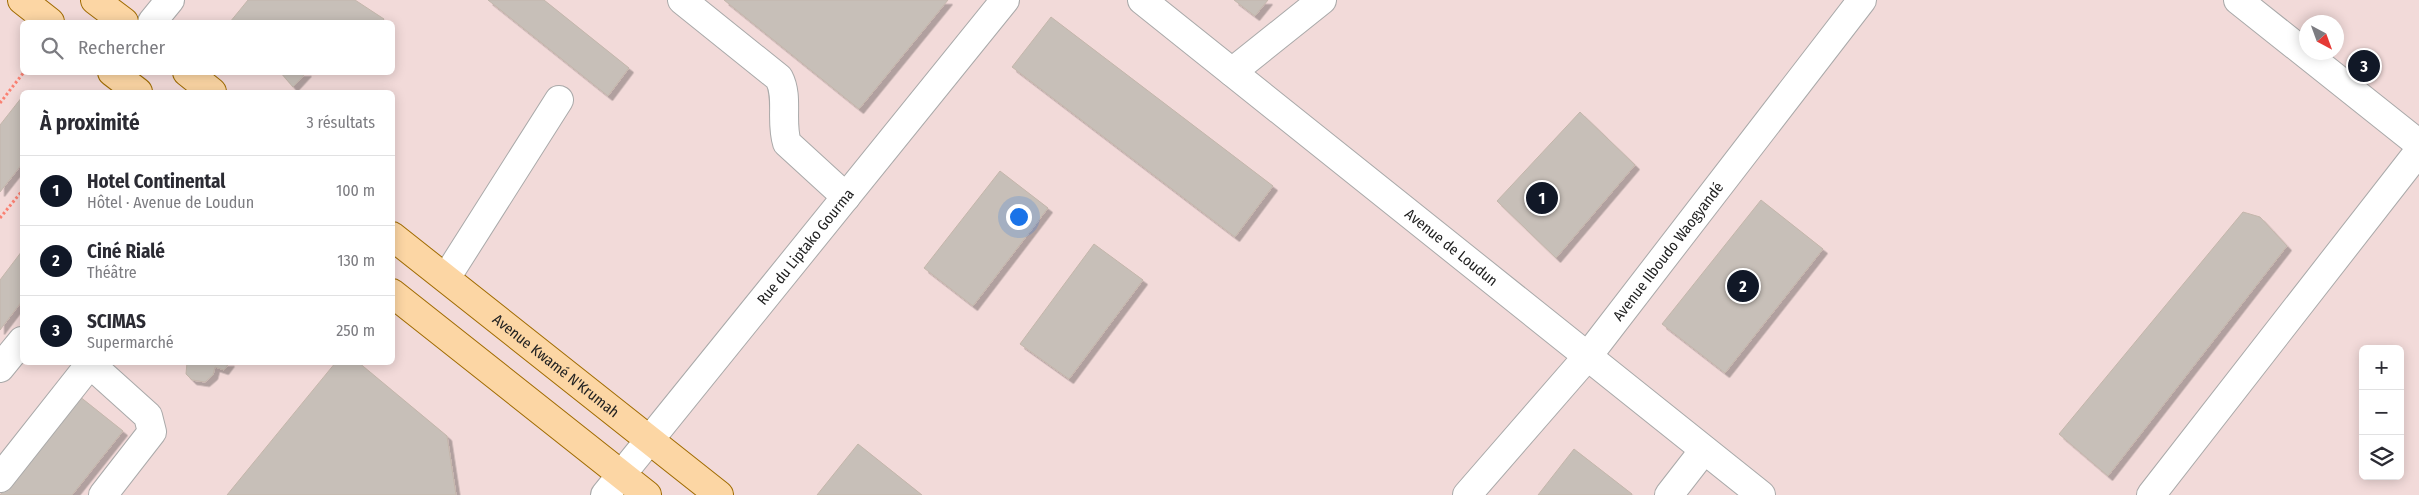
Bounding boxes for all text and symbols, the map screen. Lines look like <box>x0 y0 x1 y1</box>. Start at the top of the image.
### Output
north arrow <box>2299 15 2344 60</box>
search box <box>20 20 395 75</box>
icon: search <box>38 34 66 62</box>
text: Rechercher <box>78 36 165 59</box>
pin: 3 <box>2348 47 2380 85</box>
text: À proximité <box>40 110 140 136</box>
text: 3 résultats <box>307 113 375 132</box>
text: Hotel Continental <box>87 170 225 193</box>
pin: 1 <box>1526 179 1558 217</box>
street label: Avenue Ilboudo Waogyandé <box>1609 179 1727 324</box>
text: 1 <box>53 181 59 200</box>
text: 100 m <box>336 181 375 200</box>
street label: Rue du Liptako Gourma <box>753 185 858 308</box>
text: Hôtel · Avenue de Loudun <box>87 193 254 212</box>
your location <box>1006 204 1032 230</box>
street label: Avenue de Loudun <box>1401 205 1501 290</box>
text: Ciné Rialé <box>87 240 165 263</box>
text: 2 <box>52 251 60 270</box>
text: 130 m <box>337 251 375 270</box>
text: Théâtre <box>87 263 137 282</box>
pin: 2 <box>1727 267 1759 305</box>
text: SCIMAS <box>87 310 146 333</box>
street label: Avenue Kwamé N'Krumah <box>489 310 623 421</box>
text: 3 <box>52 321 60 340</box>
text: 250 m <box>336 321 375 340</box>
text: Supermarché <box>87 333 174 352</box>
map controls <box>2359 345 2404 480</box>
button: + <box>2359 345 2404 390</box>
button: − <box>2359 390 2404 435</box>
button: layers <box>2359 435 2404 480</box>

